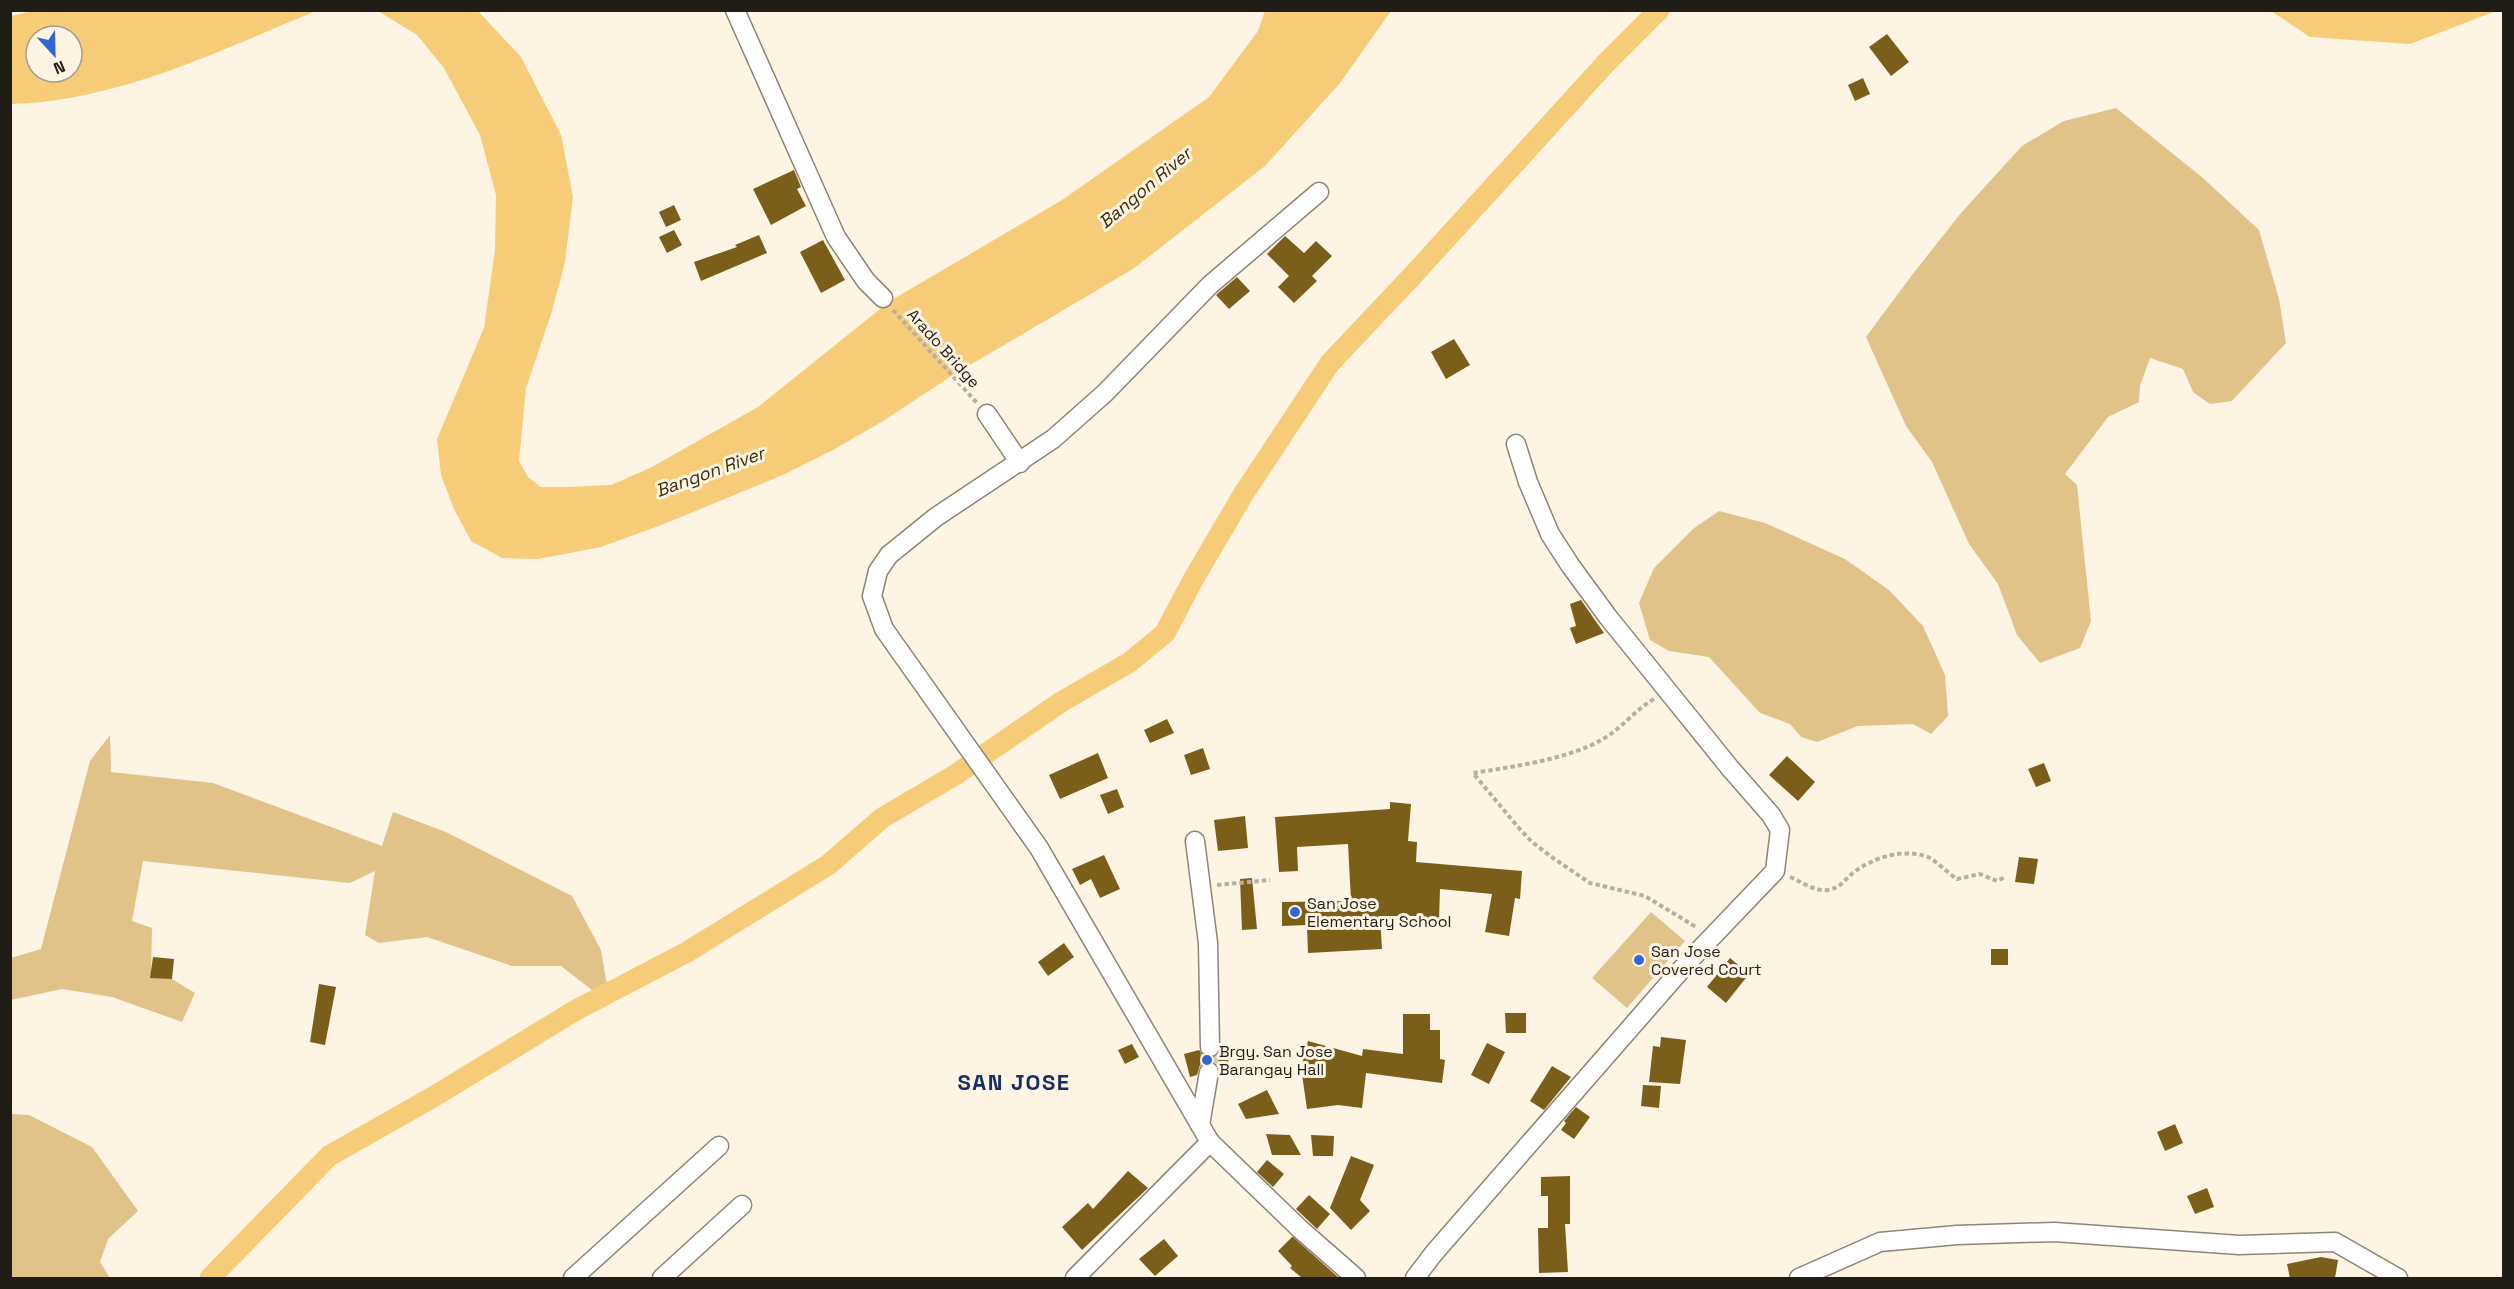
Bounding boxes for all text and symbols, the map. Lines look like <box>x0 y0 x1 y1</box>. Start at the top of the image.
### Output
north arrow <box>24 24 84 84</box>
text: N <box>51 56 68 79</box>
water label: Bangon River <box>1094 141 1197 233</box>
street label: Arado Bridge <box>902 304 985 392</box>
water label: Bangon River <box>652 440 769 502</box>
place label: San Jose Elementary School <box>1307 893 1452 932</box>
marker: San Jose Elementary School <box>1288 905 1302 919</box>
place label: San Jose Covered Court <box>1651 941 1762 980</box>
marker: San Jose Covered Court <box>1632 953 1646 967</box>
place label: Brgy. San Jose Barangay Hall <box>1219 1041 1333 1080</box>
marker: Brgy. San Jose Barangay Hall <box>1200 1053 1214 1067</box>
district label: SAN JOSE <box>957 1068 1071 1096</box>

